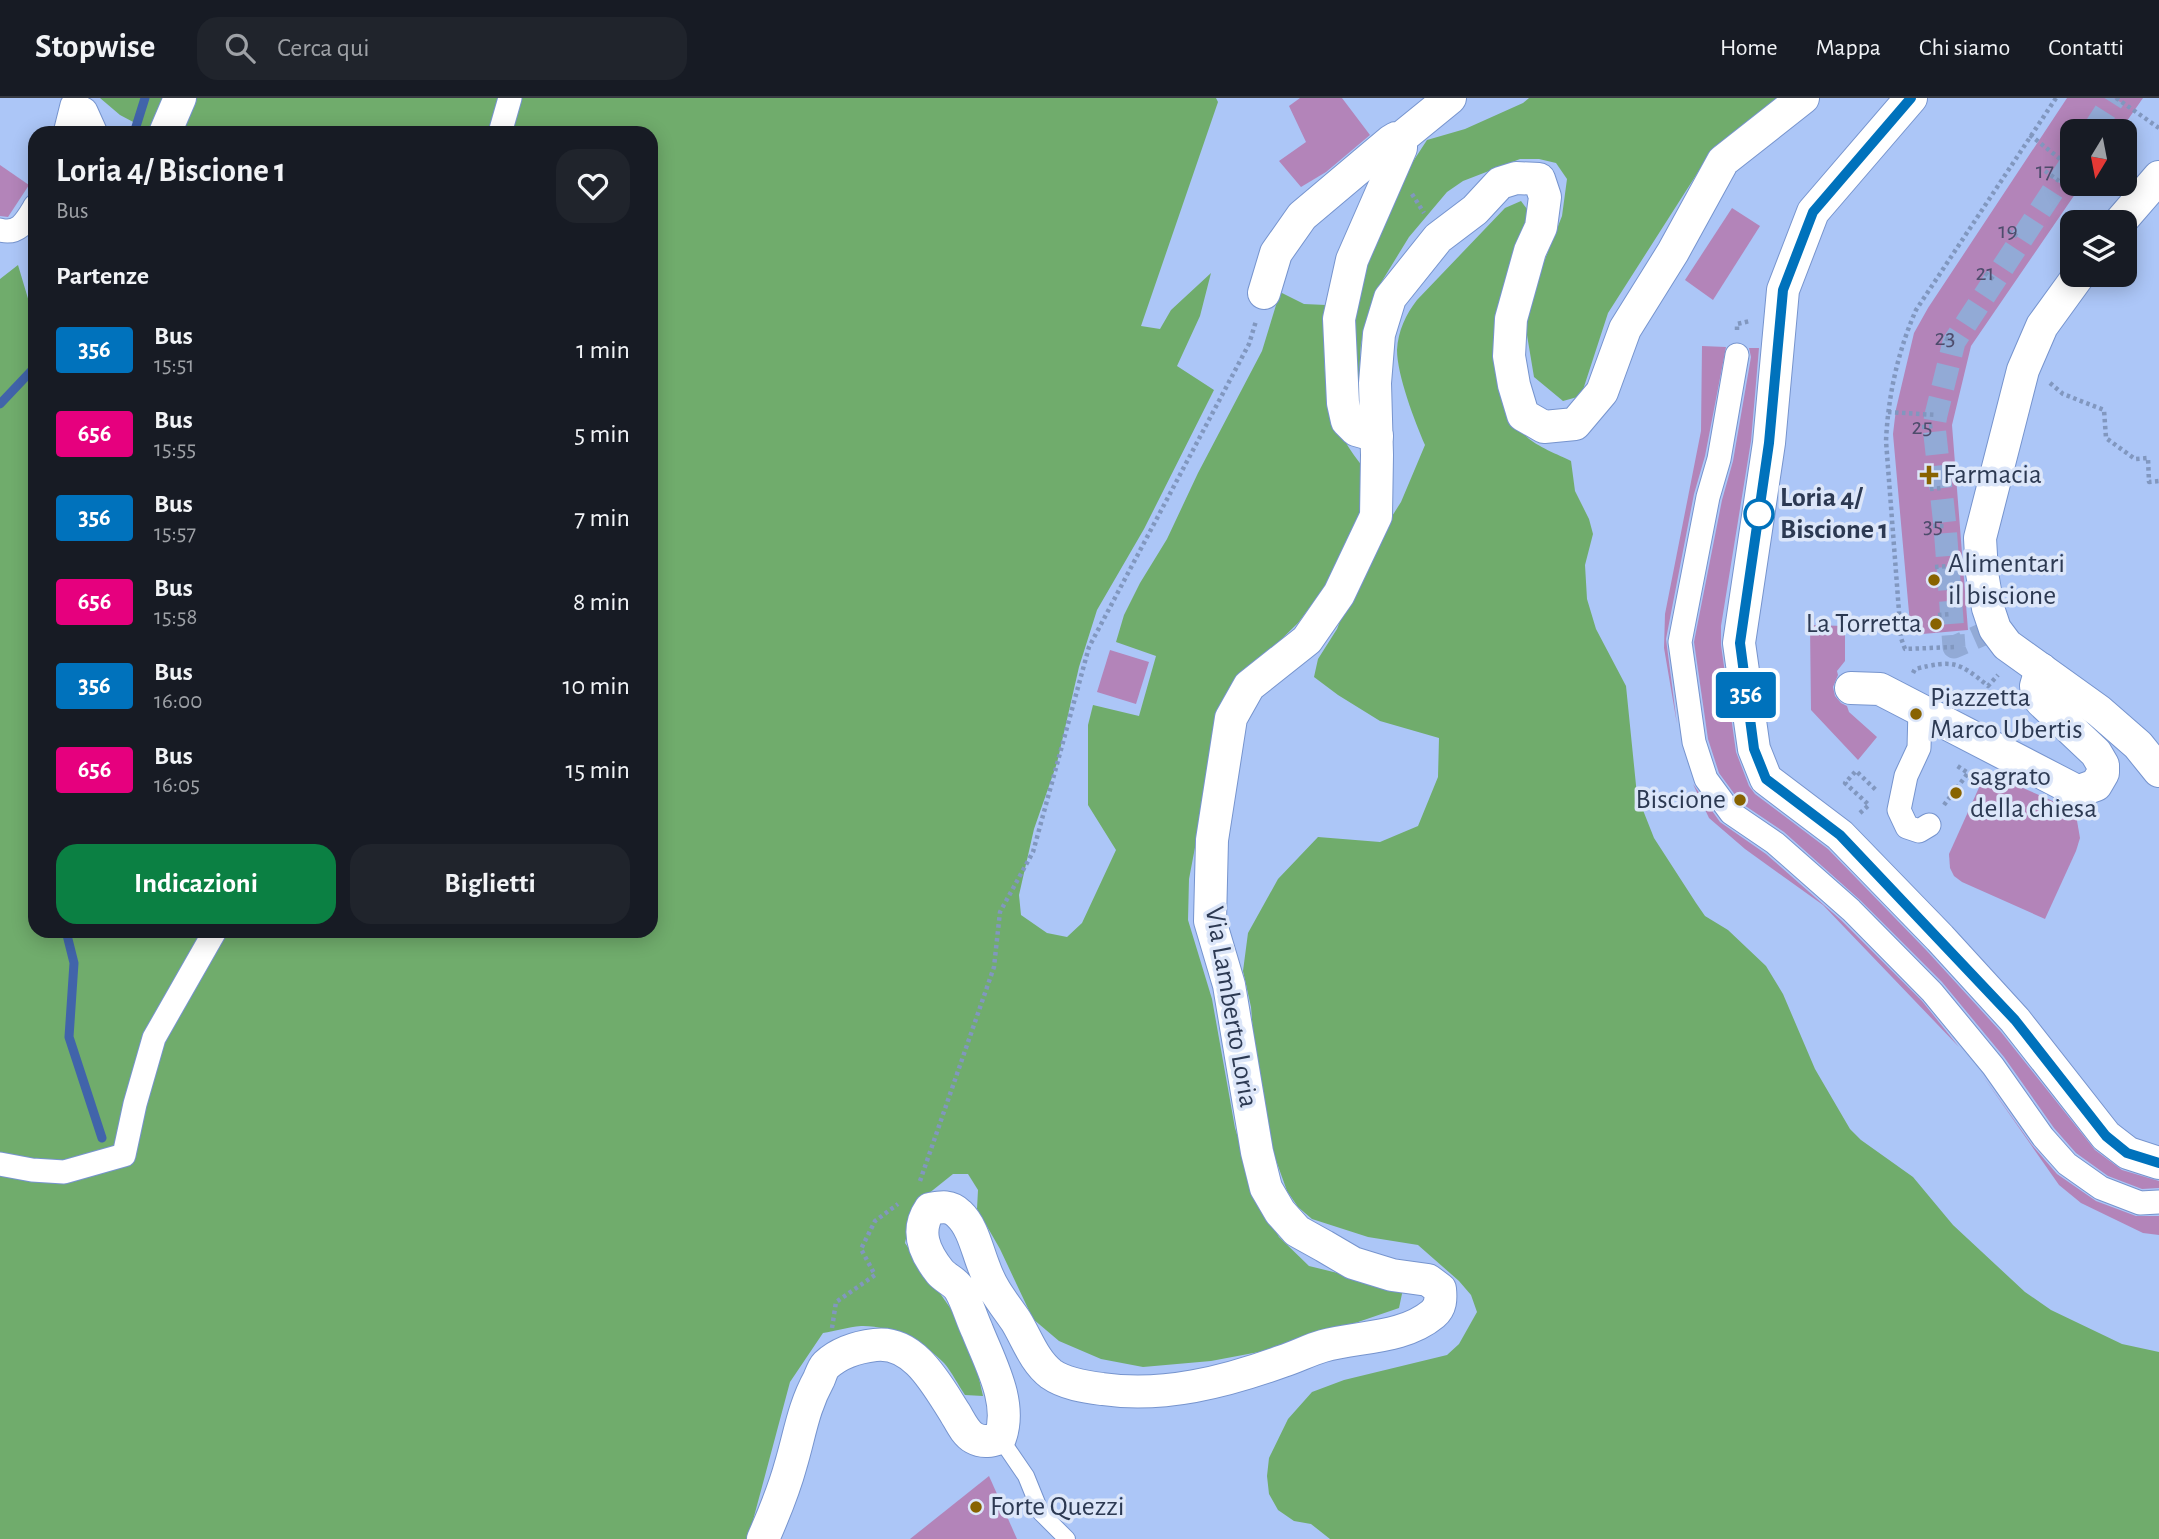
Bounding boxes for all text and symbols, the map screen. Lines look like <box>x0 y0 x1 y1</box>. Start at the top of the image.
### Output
search box <box>197 17 687 80</box>
icon: search <box>221 29 259 67</box>
text: Stopwise <box>35 31 155 64</box>
text: Cerca qui <box>277 35 370 61</box>
text: Home <box>1720 36 1778 60</box>
text: Mappa <box>1816 36 1881 60</box>
text: Chi siamo <box>1919 36 2010 60</box>
text: Contatti <box>2048 36 2124 60</box>
north arrow <box>2060 119 2137 196</box>
map controls <box>2060 119 2137 287</box>
button: heart <box>556 149 630 223</box>
text: Loria 4/ Biscione 1 <box>56 155 286 188</box>
house number: 17 <box>2036 159 2054 183</box>
text: Bus <box>56 200 89 223</box>
button: layers <box>2060 210 2137 287</box>
house number: 19 <box>1998 219 2018 243</box>
house number: 21 <box>1975 261 1995 285</box>
text: Partenze <box>56 263 149 289</box>
text: Bus <box>154 323 193 349</box>
house number: 23 <box>1935 326 1955 350</box>
text: 1 min <box>576 337 630 363</box>
text: 356 <box>78 338 111 362</box>
text: 15:51 <box>154 354 194 377</box>
text: Bus <box>154 407 193 433</box>
house number: 25 <box>1912 415 1932 439</box>
text: 5 min <box>574 421 630 447</box>
text: 656 <box>78 422 111 446</box>
text: 15:55 <box>154 438 196 461</box>
place label: Farmacia <box>1943 461 2042 489</box>
marker: Farmacia <box>1921 467 1937 483</box>
place label: Loria 4/ Biscione 1 <box>1780 484 1888 544</box>
text: Bus <box>154 491 193 517</box>
marker: Loria 4/ Biscione 1 <box>1744 499 1774 529</box>
text: 7 min <box>574 505 630 531</box>
text: 356 <box>78 506 111 530</box>
house number: 35 <box>1923 514 1943 538</box>
text: 15:57 <box>154 522 196 545</box>
place label: Alimentari il biscione <box>1948 550 2065 610</box>
marker: Alimentari il biscione <box>1926 572 1942 588</box>
text: Bus <box>154 575 193 601</box>
text: 8 min <box>573 589 630 615</box>
text: 656 <box>78 590 111 614</box>
text: 15:58 <box>154 606 197 629</box>
place label: La Torretta <box>1806 610 1922 638</box>
marker: La Torretta <box>1928 616 1944 632</box>
text: Bus <box>154 659 193 685</box>
line badge: 356 <box>1706 672 1786 718</box>
text: 10 min <box>563 673 630 699</box>
text: 356 <box>78 674 111 698</box>
text: 356 <box>1730 683 1762 707</box>
place label: Piazzetta Marco Ubertis <box>1930 684 2083 744</box>
text: 16:00 <box>154 690 202 713</box>
marker: Piazzetta Marco Ubertis <box>1908 706 1924 722</box>
text: Bus <box>154 743 193 769</box>
text: 15 min <box>565 757 630 783</box>
text: 656 <box>78 758 111 782</box>
place label: sagrato della chiesa <box>1970 763 2097 823</box>
text: 16:05 <box>154 774 200 797</box>
marker: sagrato della chiesa <box>1948 785 1964 801</box>
place label: Biscione <box>1635 786 1726 814</box>
marker: Biscione <box>1732 792 1748 808</box>
button: Indicazioni <box>56 844 336 924</box>
button: Biglietti <box>350 844 630 924</box>
street label: Via Lamberto Loria <box>1200 904 1262 1110</box>
place label: Forte Quezzi <box>990 1493 1125 1521</box>
marker: Forte Quezzi <box>968 1499 984 1515</box>

